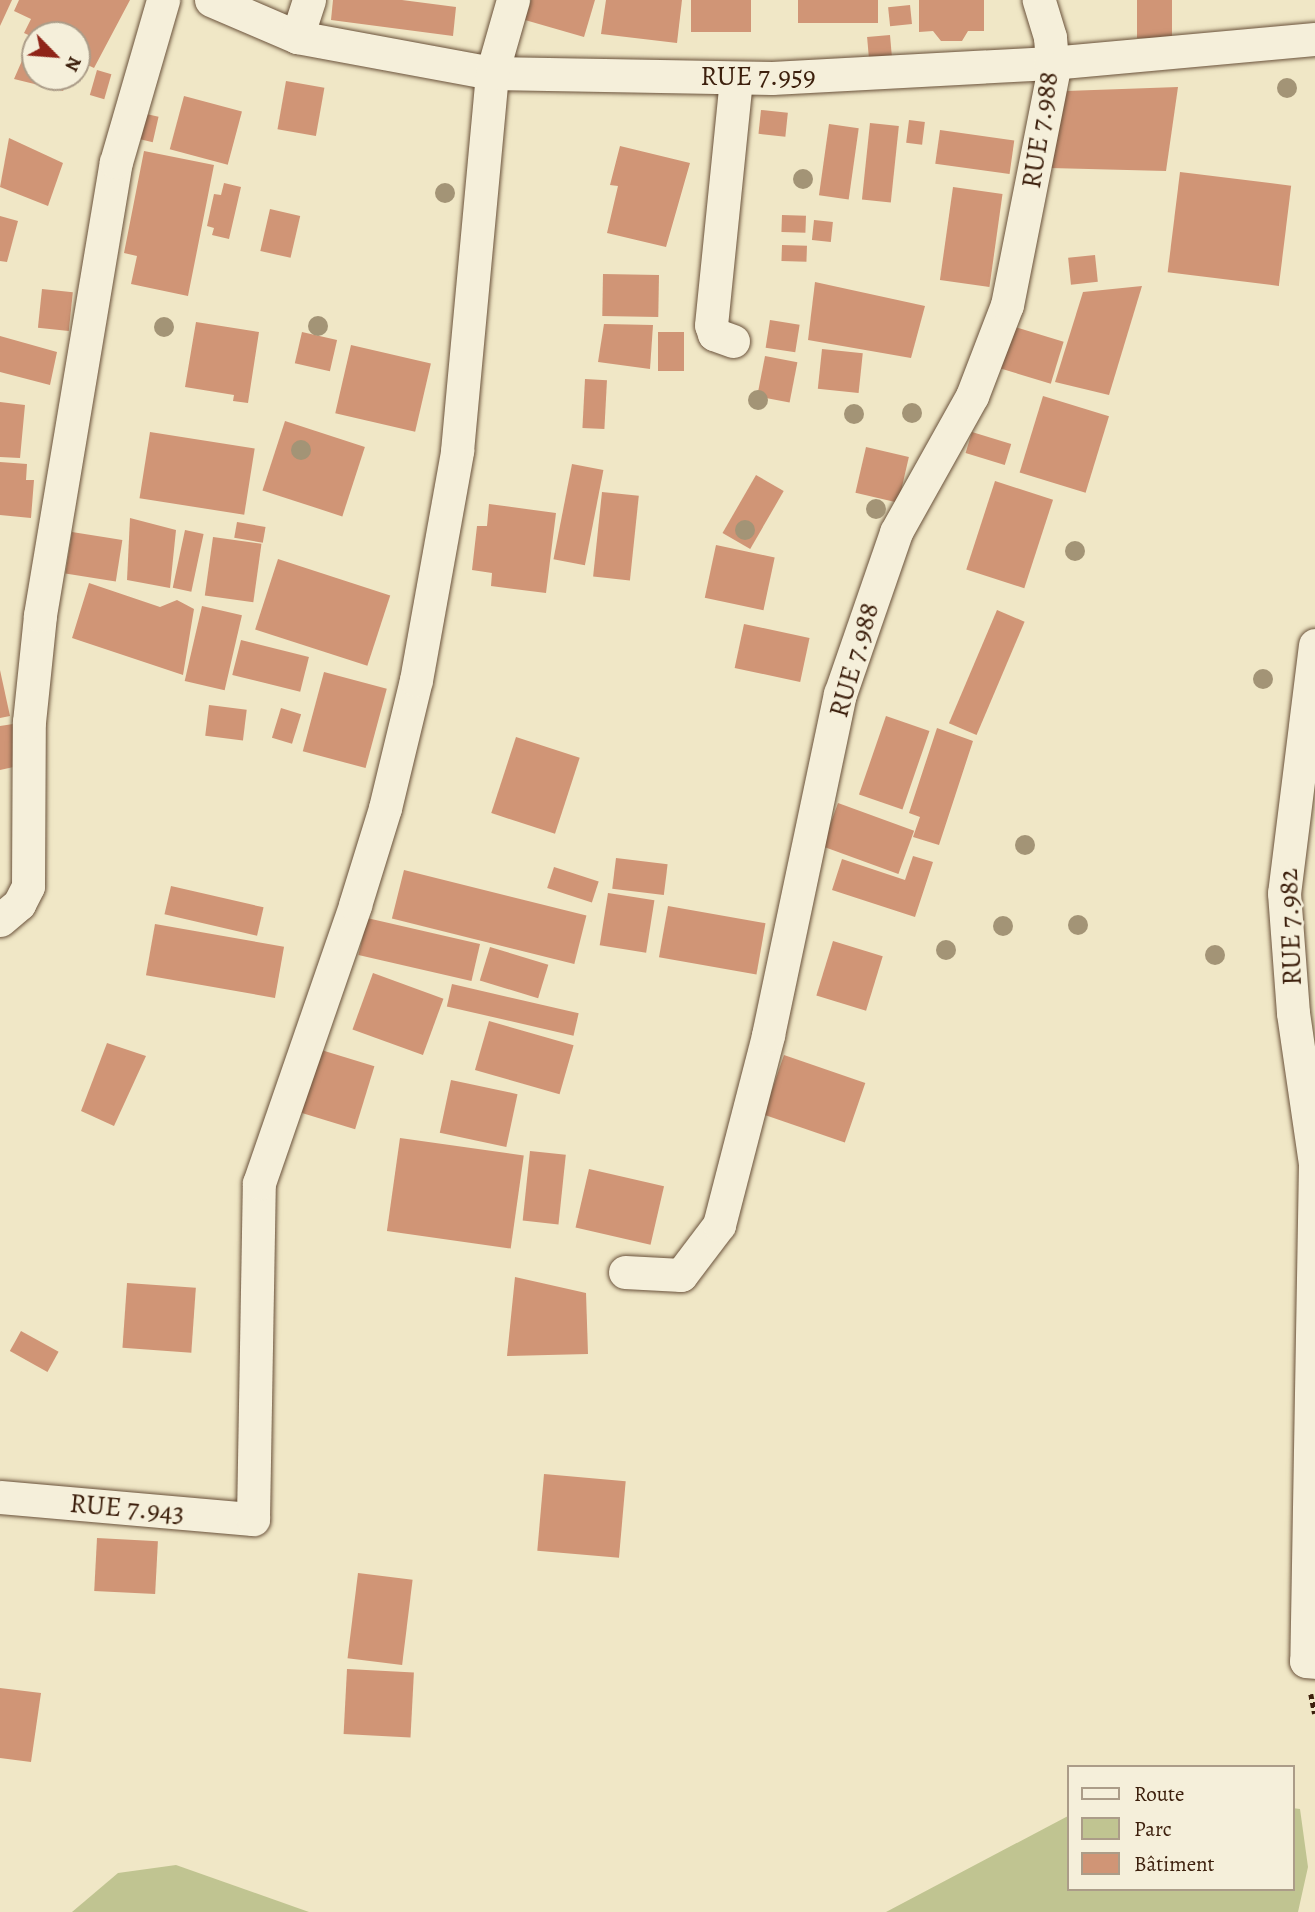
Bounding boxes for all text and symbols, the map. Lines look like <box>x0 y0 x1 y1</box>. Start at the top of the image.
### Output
north arrow <box>21 21 91 91</box>
text: N <box>59 52 88 76</box>
street label: RUE 7.959 <box>700 59 816 93</box>
street label: RUE 7.988 <box>1014 69 1066 191</box>
street label: RUE 7.988 <box>822 599 886 721</box>
street label: RUE 7.982 <box>1271 868 1309 986</box>
street label: RUE 7.943 <box>68 1486 186 1530</box>
legend <box>1066 1765 1294 1891</box>
text: Route <box>1134 1780 1184 1808</box>
text: Parc <box>1134 1815 1172 1843</box>
text: Bâtiment <box>1134 1850 1215 1878</box>

